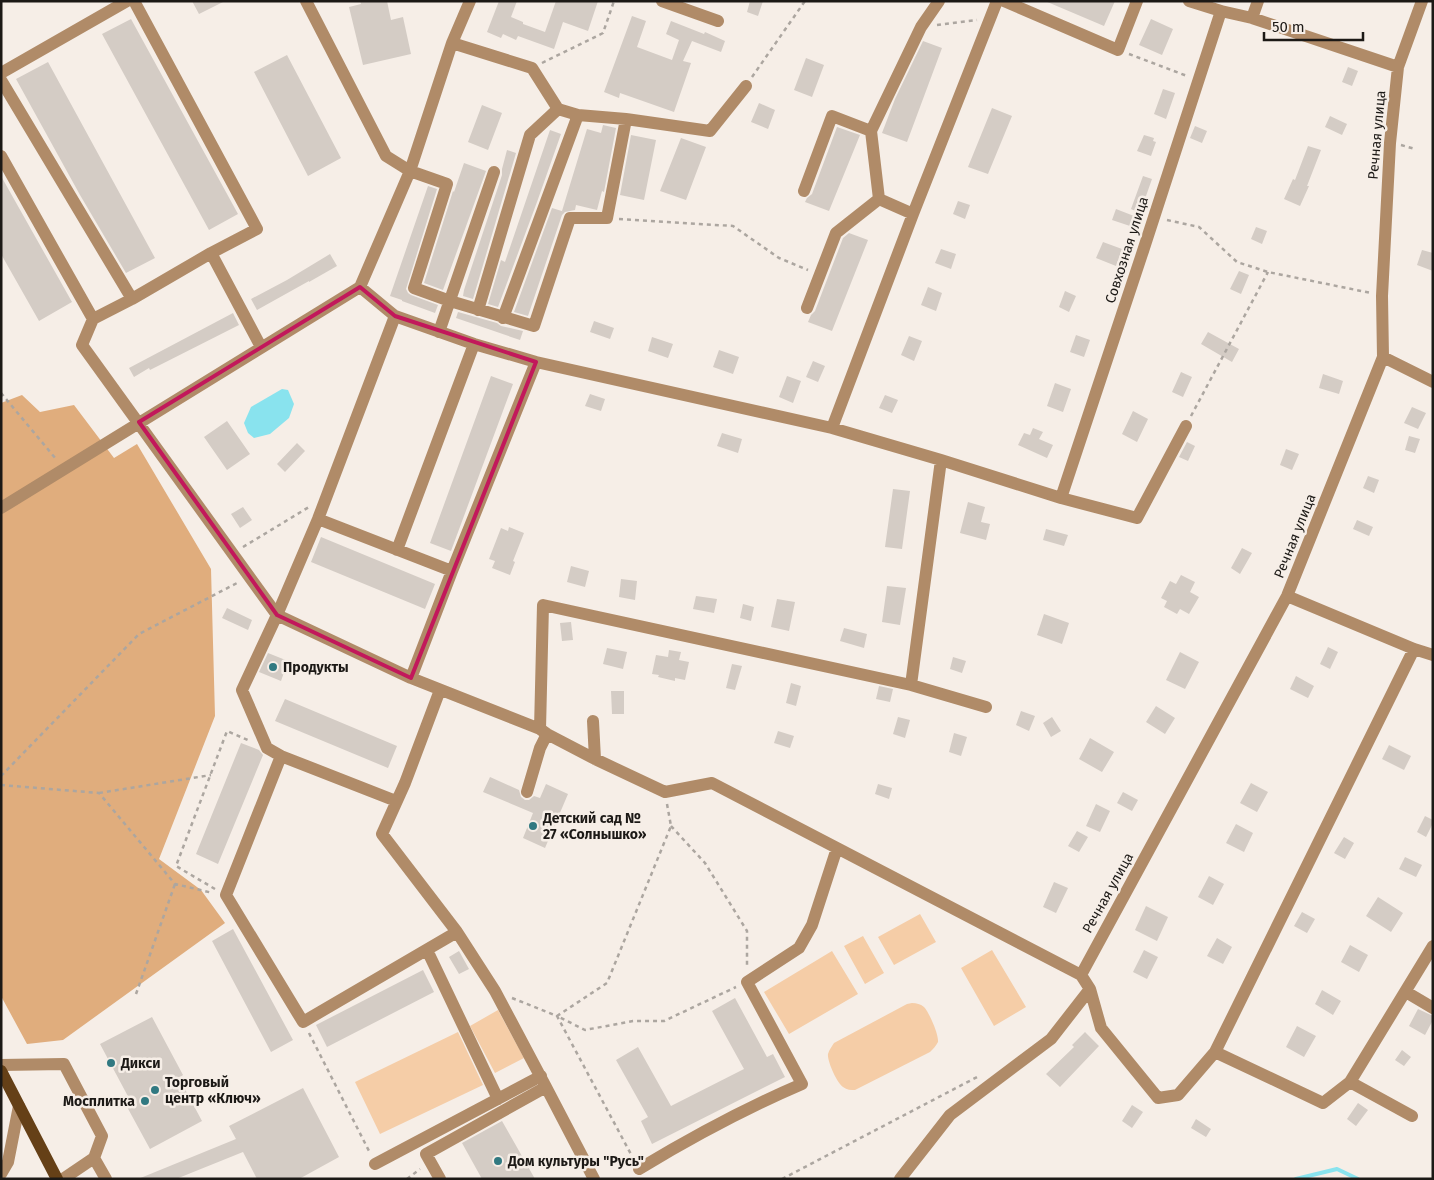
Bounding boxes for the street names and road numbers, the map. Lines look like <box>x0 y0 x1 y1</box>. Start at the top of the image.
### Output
street label: Речная улица <box>1365 90 1389 180</box>
street label: Совхозная улица <box>1102 194 1152 306</box>
street label: Речная улица <box>1270 491 1320 581</box>
street label: Речная улица <box>1079 850 1137 936</box>

